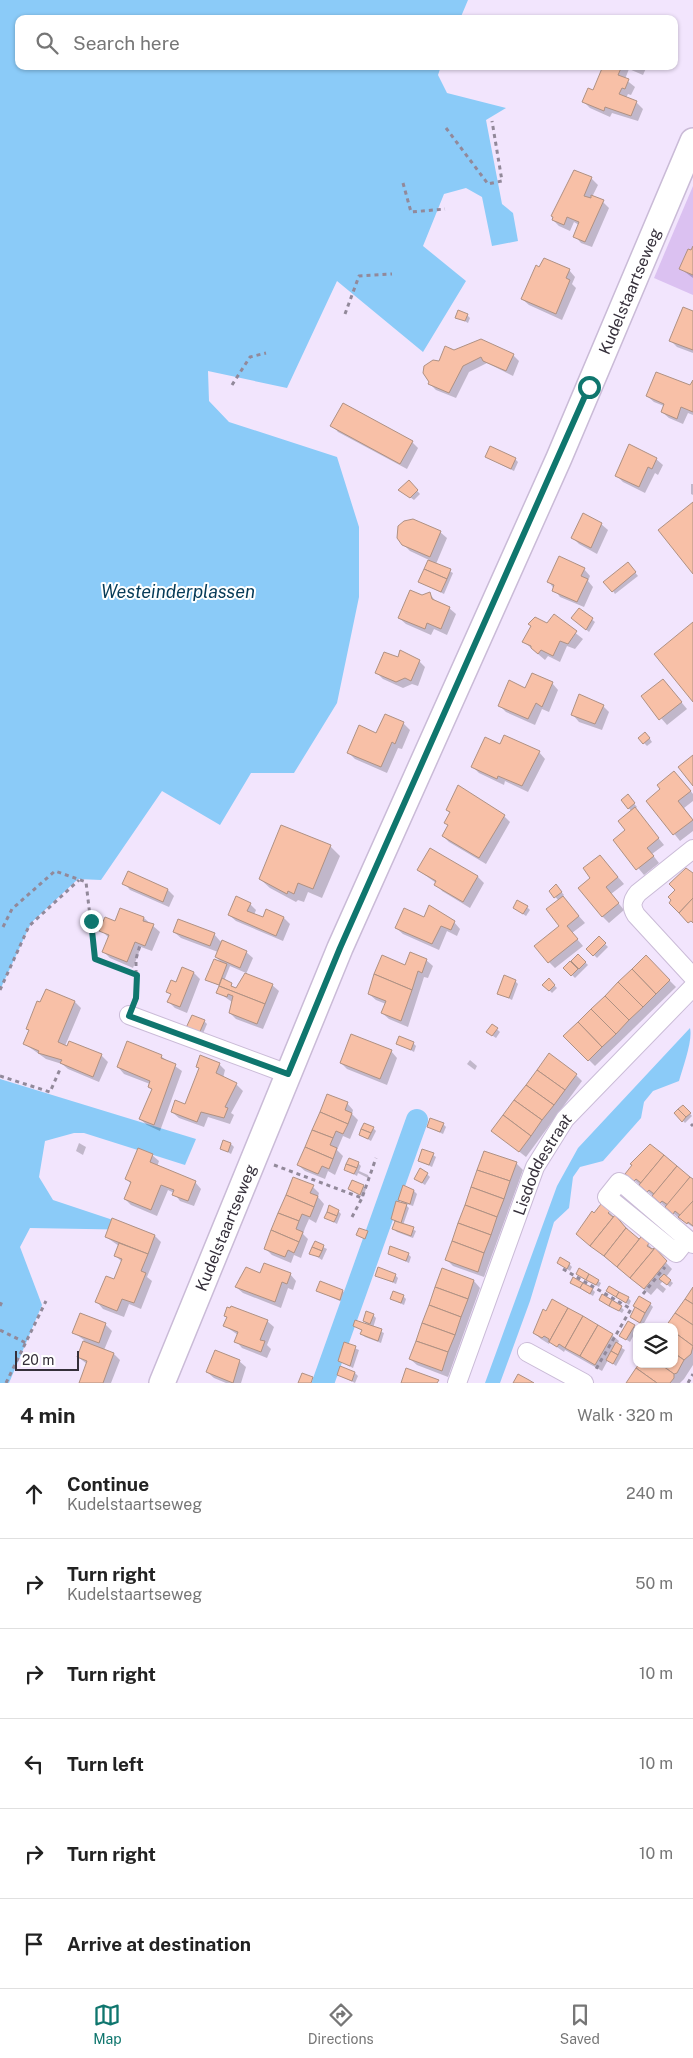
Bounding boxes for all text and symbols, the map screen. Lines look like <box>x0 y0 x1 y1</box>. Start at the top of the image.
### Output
search box <box>15 15 678 70</box>
icon: search <box>33 29 61 57</box>
text: Search here <box>73 32 180 54</box>
street label: Kudelstaartseweg <box>595 225 665 357</box>
route start <box>578 376 601 399</box>
water label: Westeinderplassen <box>101 581 255 602</box>
route end <box>80 910 103 933</box>
street label: Lisdoddestraat <box>509 1109 575 1218</box>
street label: Kudelstaartseweg <box>192 1161 261 1294</box>
map controls <box>633 1323 678 1368</box>
button: layers <box>633 1323 678 1368</box>
scale bar <box>15 1348 79 1371</box>
text: 20 m <box>22 1352 54 1368</box>
text: 4 min <box>20 1403 75 1428</box>
text: Walk · 320 m <box>577 1406 673 1425</box>
text: Continue <box>67 1473 149 1495</box>
icon: ahead <box>20 1480 48 1508</box>
text: 240 m <box>626 1484 673 1503</box>
text: Kudelstaartseweg <box>67 1495 202 1514</box>
text: Turn right <box>67 1563 156 1585</box>
icon: right <box>20 1570 48 1598</box>
text: 50 m <box>635 1574 673 1593</box>
text: Kudelstaartseweg <box>67 1585 202 1604</box>
icon: right <box>20 1660 48 1688</box>
text: Turn right <box>67 1663 156 1685</box>
text: 10 m <box>639 1664 673 1683</box>
icon: left <box>20 1750 48 1778</box>
text: Turn left <box>67 1753 144 1775</box>
text: 10 m <box>639 1754 673 1773</box>
icon: right <box>20 1840 48 1868</box>
text: Turn right <box>67 1843 156 1865</box>
text: 10 m <box>639 1844 673 1863</box>
icon: arrive <box>20 1930 48 1958</box>
text: Arrive at destination <box>67 1933 251 1955</box>
tab: Map <box>93 2001 122 2047</box>
tab: Directions <box>308 2001 374 2047</box>
tab: Saved <box>560 2001 600 2047</box>

